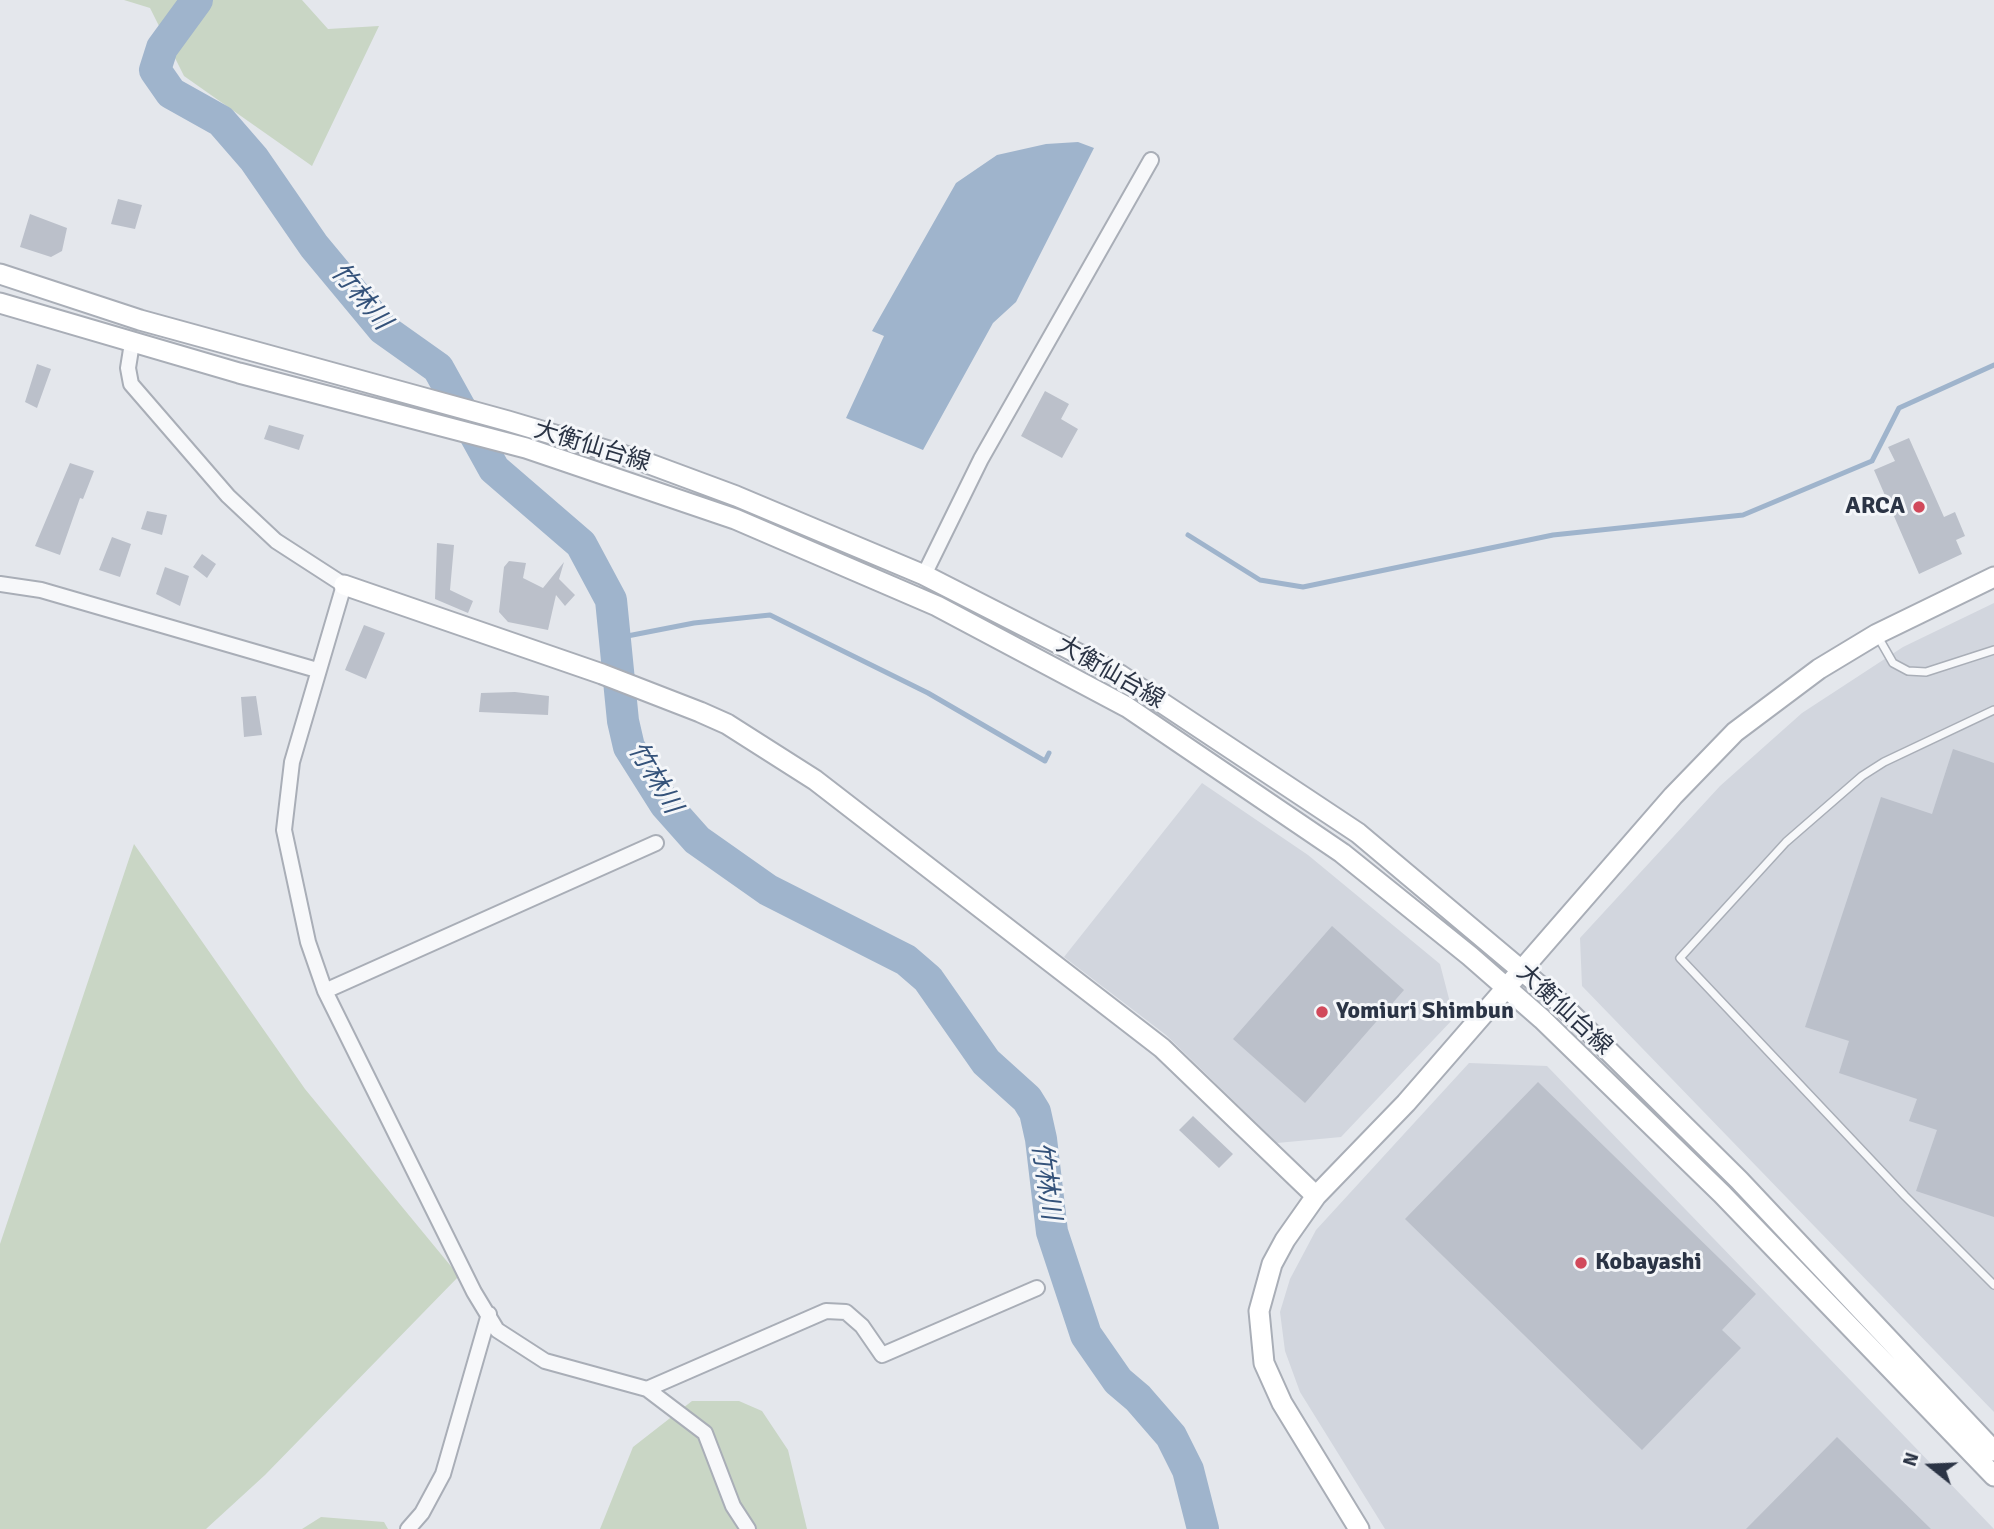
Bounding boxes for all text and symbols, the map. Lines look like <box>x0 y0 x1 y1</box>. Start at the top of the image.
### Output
water label: 竹林川 <box>323 257 397 337</box>
street label: 大衡仙台線 <box>530 416 654 478</box>
place label: ARCA <box>1845 493 1905 521</box>
marker: ARCA <box>1911 499 1927 515</box>
street label: 大衡仙台線 <box>1051 631 1169 715</box>
water label: 竹林川 <box>621 737 687 819</box>
street label: 大衡仙台線 <box>1510 959 1618 1061</box>
place label: Yomiuri Shimbun <box>1336 998 1514 1026</box>
marker: Yomiuri Shimbun <box>1314 1004 1330 1020</box>
water label: 竹林川 <box>1024 1140 1066 1222</box>
place label: Kobayashi <box>1595 1249 1702 1277</box>
marker: Kobayashi <box>1573 1255 1589 1271</box>
north arrow <box>1896 1431 1966 1501</box>
text: N <box>1898 1450 1924 1470</box>

